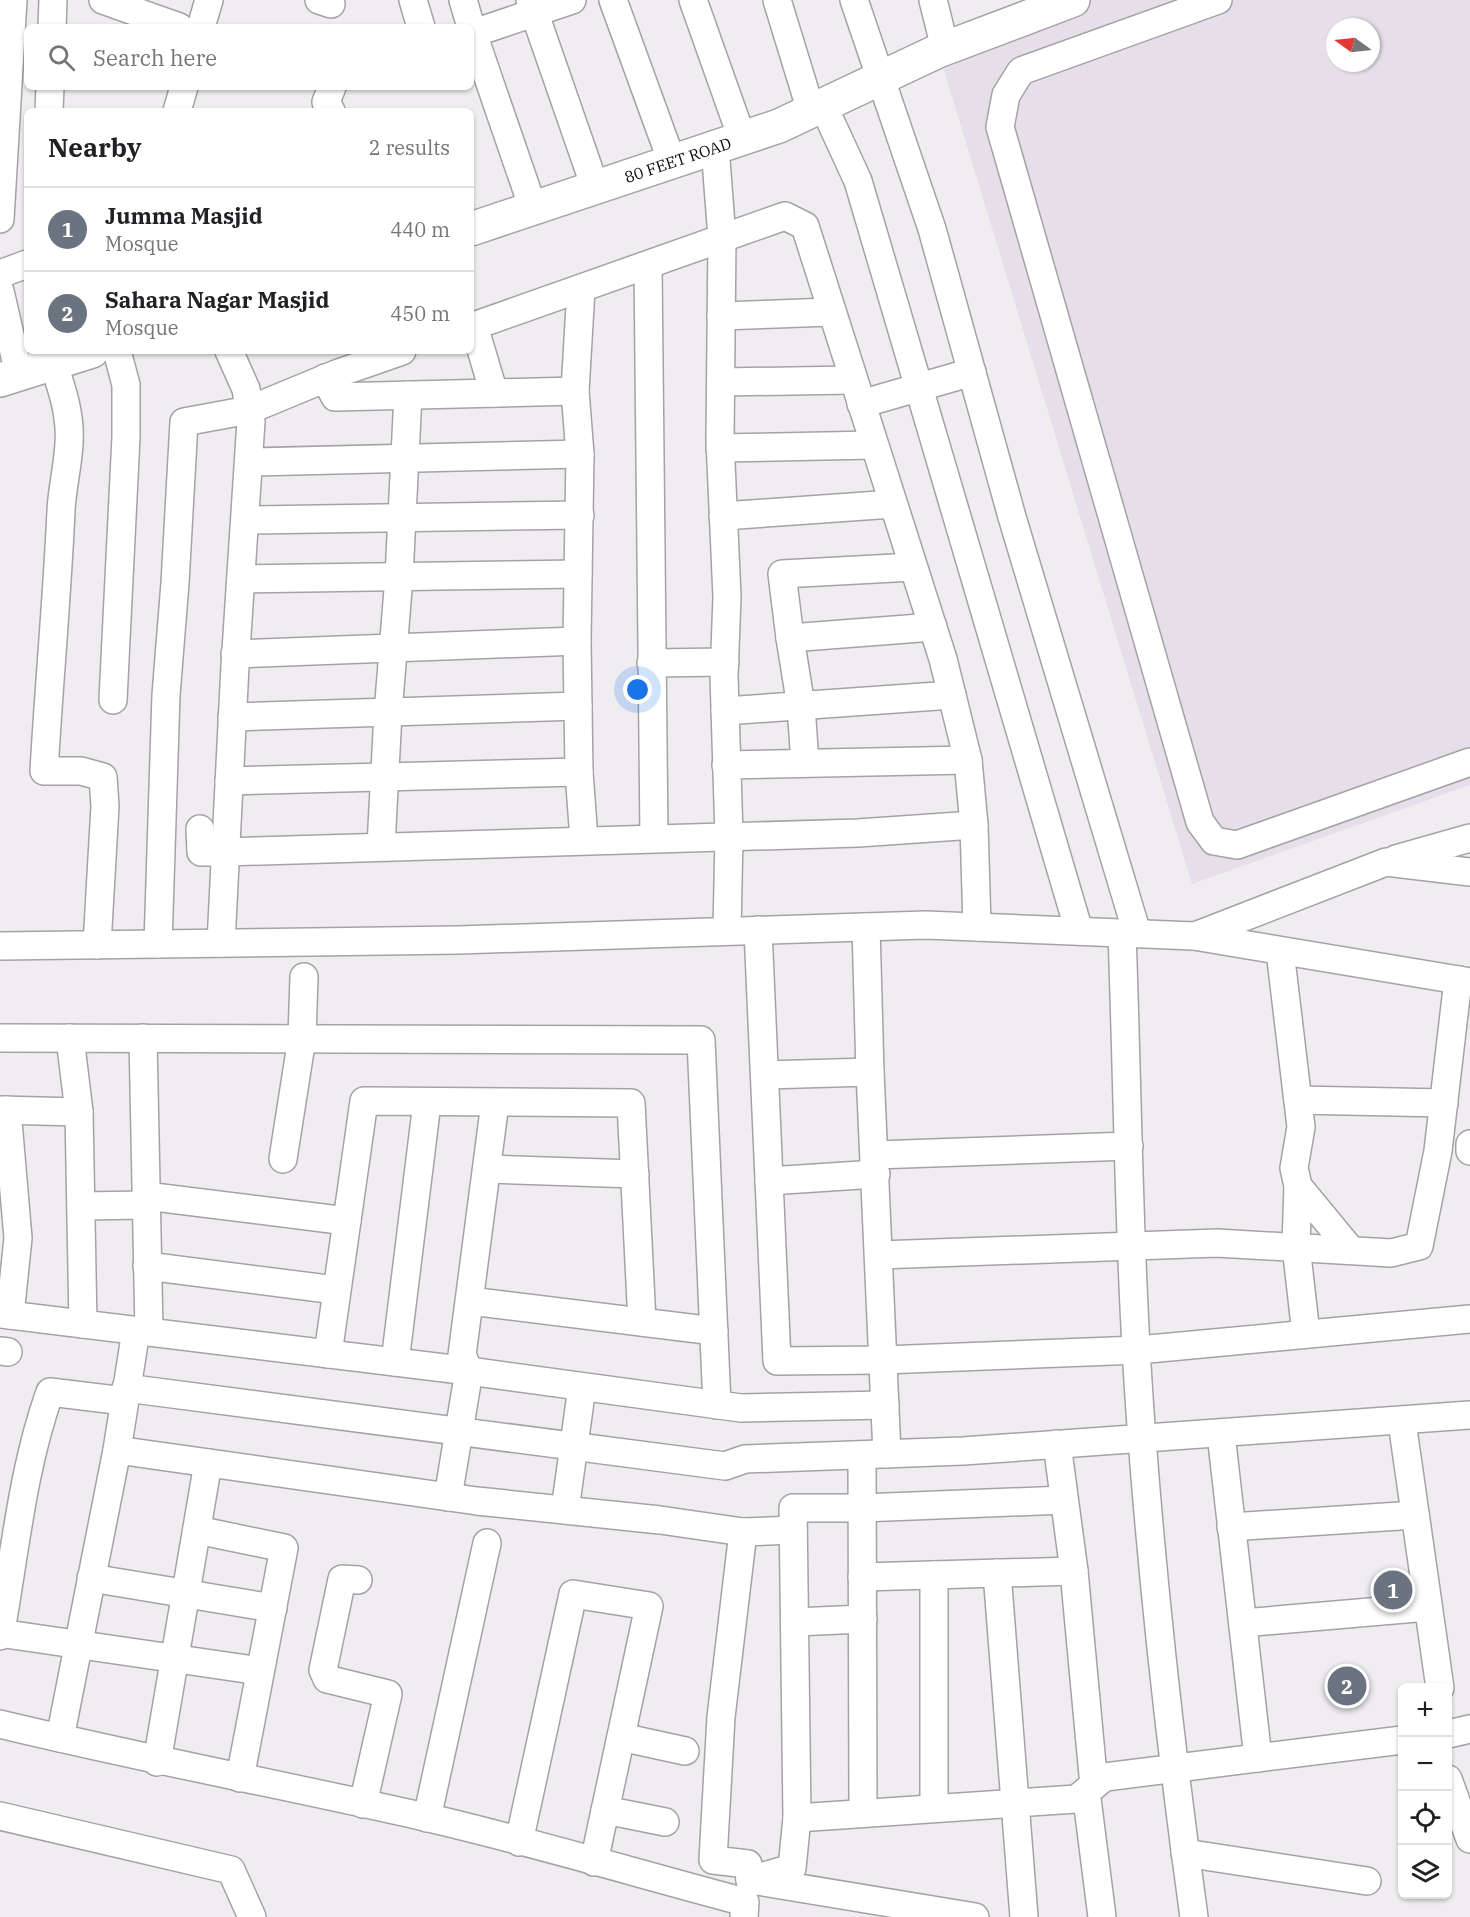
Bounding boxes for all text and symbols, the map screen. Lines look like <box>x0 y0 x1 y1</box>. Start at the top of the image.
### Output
north arrow <box>1326 18 1380 72</box>
search box <box>24 24 474 90</box>
icon: search <box>45 41 78 74</box>
text: Search here <box>93 43 217 72</box>
text: Nearby <box>48 130 142 164</box>
street label: 80 FEET ROAD <box>622 133 734 187</box>
text: 2 results <box>369 134 450 161</box>
text: Jumma Masjid <box>105 201 263 230</box>
text: 1 <box>62 216 74 243</box>
text: 440 m <box>390 216 450 243</box>
text: Mosque <box>105 230 179 257</box>
text: Sahara Nagar Masjid <box>105 285 329 314</box>
text: 2 <box>62 300 74 327</box>
text: 450 m <box>390 300 450 327</box>
text: Mosque <box>105 314 179 341</box>
your location <box>623 675 652 704</box>
pin: 1 <box>1374 1568 1412 1612</box>
pin: 2 <box>1328 1664 1366 1708</box>
map controls <box>1398 1683 1452 1899</box>
button: + <box>1398 1683 1452 1737</box>
button: − <box>1398 1737 1452 1791</box>
button: locate <box>1398 1791 1452 1845</box>
button: layers <box>1398 1845 1452 1899</box>

